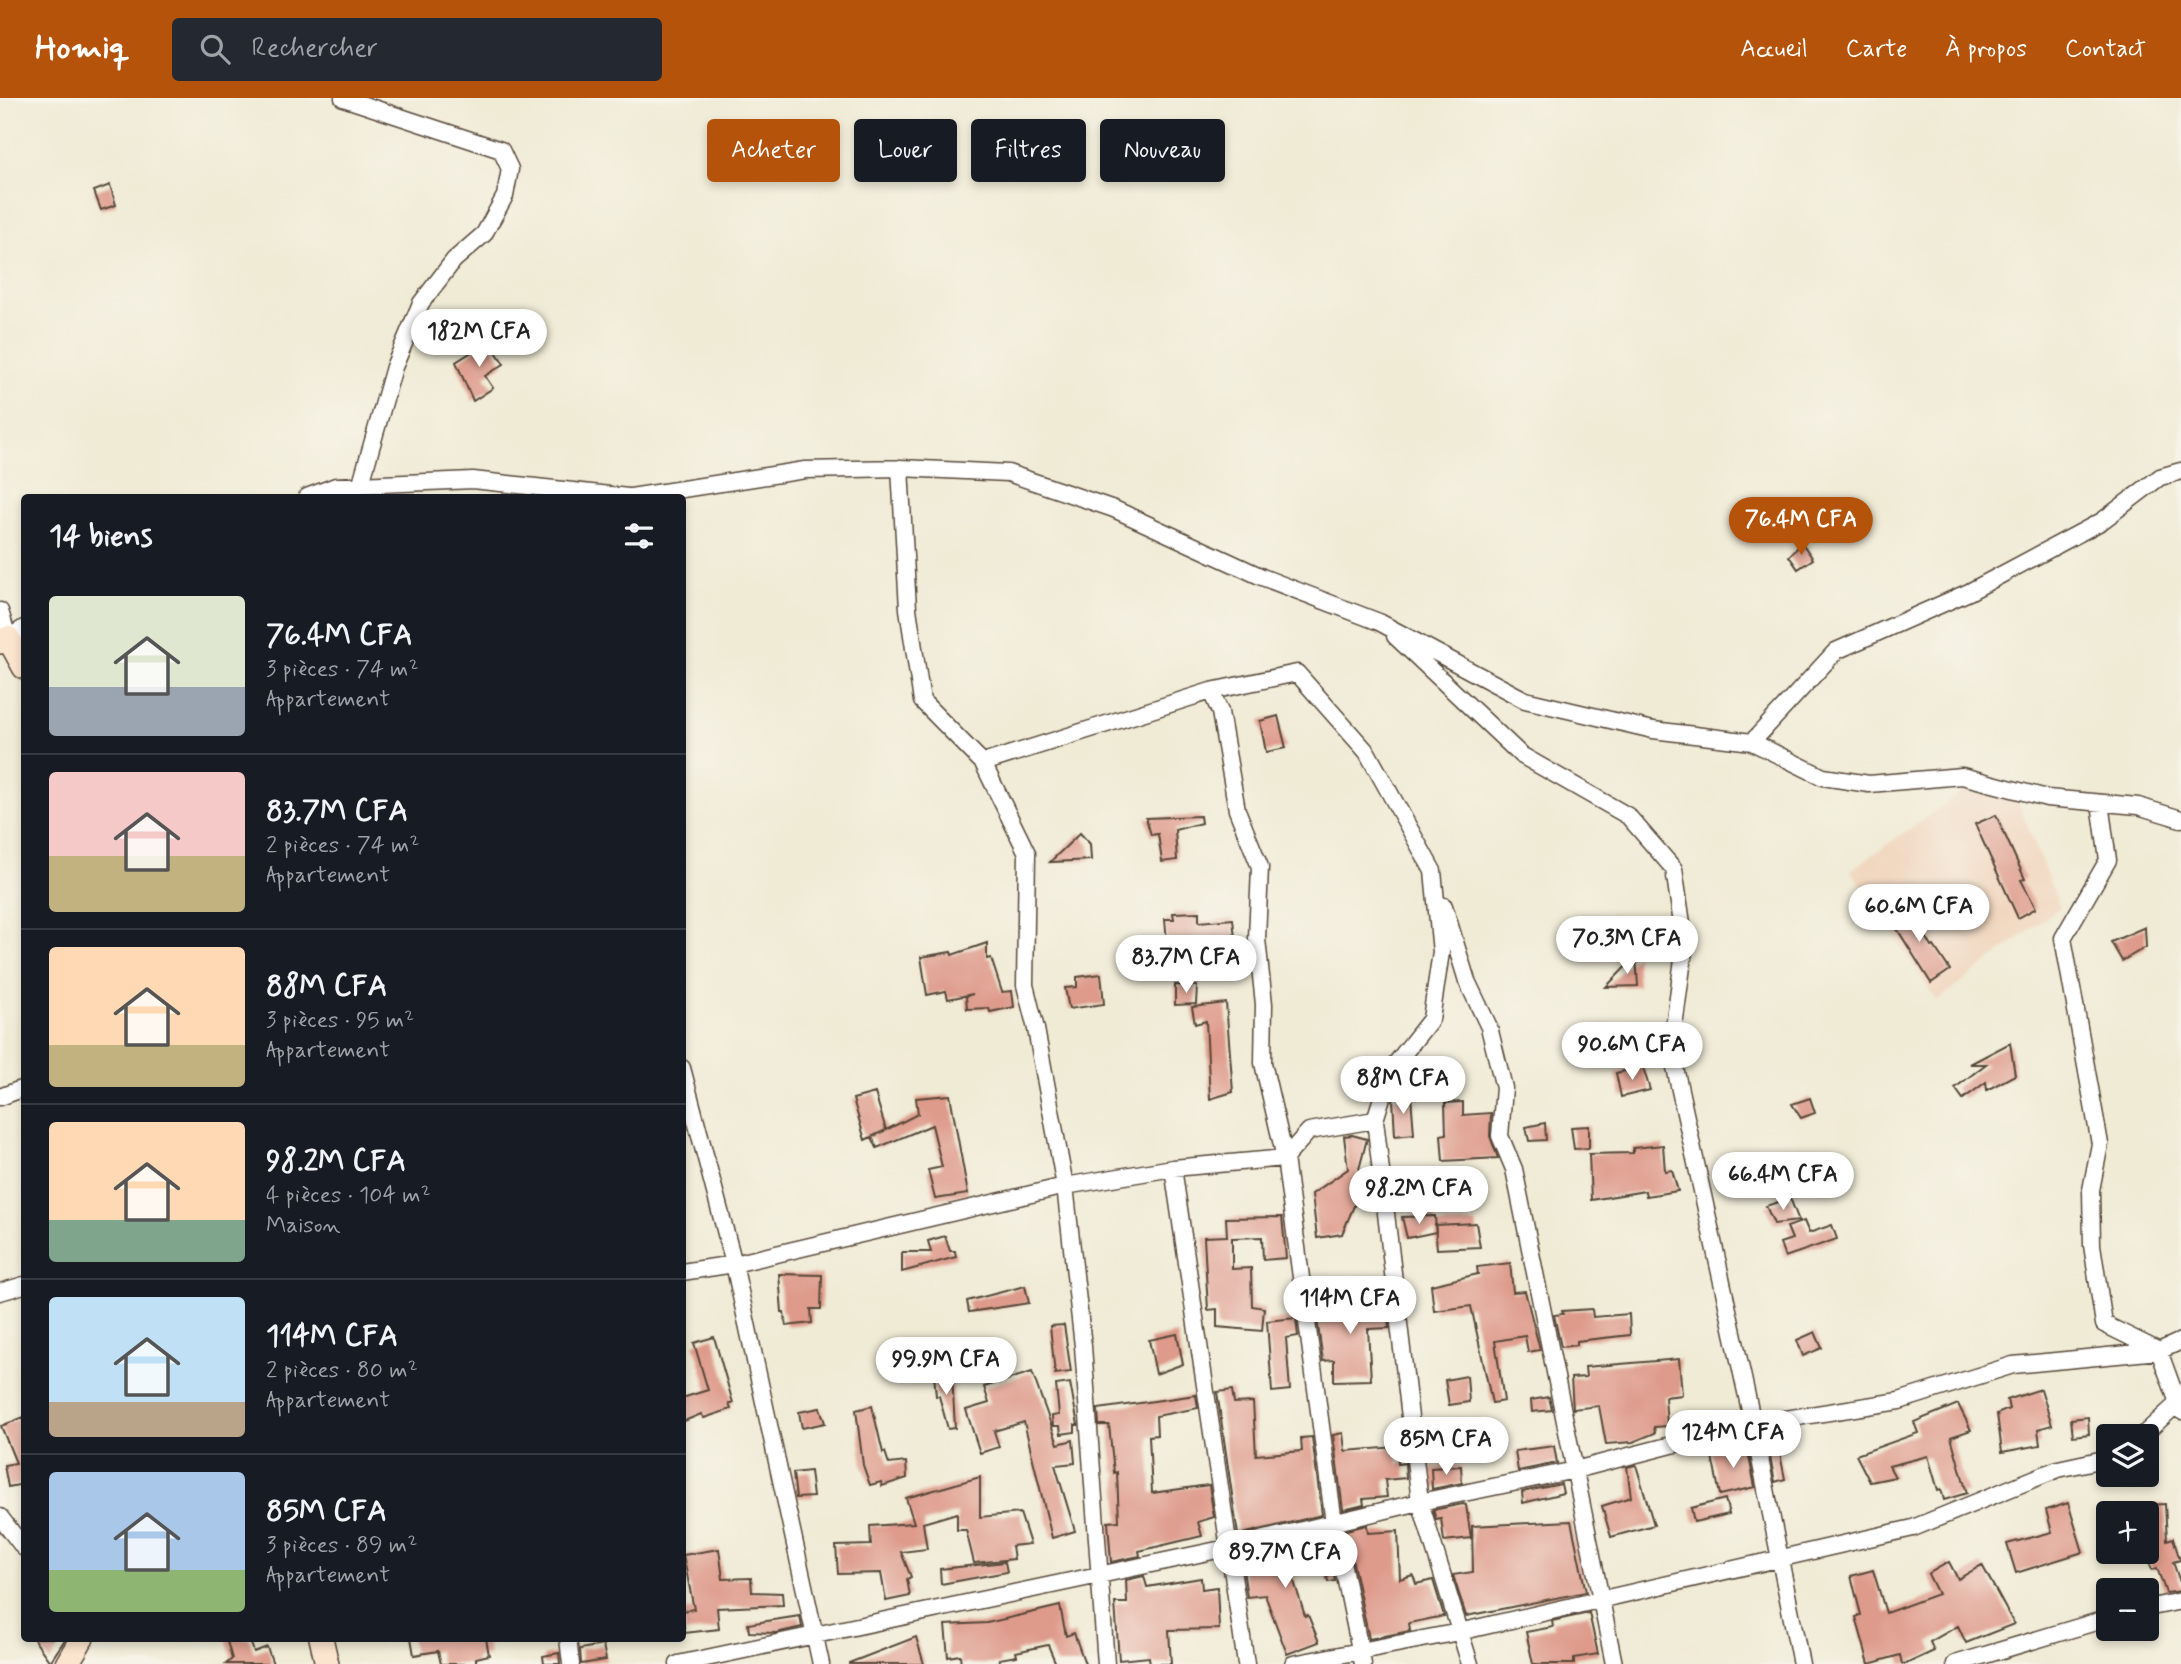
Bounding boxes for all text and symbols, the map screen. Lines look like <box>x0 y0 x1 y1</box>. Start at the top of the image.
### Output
search box <box>172 18 662 81</box>
text: Homiq <box>35 27 130 71</box>
icon: search <box>196 30 234 68</box>
text: Rechercher <box>252 32 378 66</box>
text: Accueil <box>1740 34 1808 65</box>
text: Carte <box>1846 34 1907 65</box>
text: À propos <box>1945 34 2027 65</box>
text: Contact <box>2065 34 2146 65</box>
chip: Acheter <box>707 119 840 182</box>
chip: Louer <box>854 119 957 182</box>
chip: Filtres <box>971 119 1086 182</box>
chip: Nouveau <box>1100 119 1225 182</box>
pin: 182M CFA <box>407 310 551 369</box>
text: 182M CFA <box>427 317 531 347</box>
pin: 76.4M CFA <box>1721 498 1881 557</box>
text: 76.4M CFA <box>1745 505 1857 535</box>
text: 14 biens <box>49 517 153 556</box>
icon: filters <box>620 517 658 555</box>
text: 76.4M CFA <box>266 616 413 655</box>
icon: home <box>105 624 189 708</box>
text: 3 pièces · 74 m² <box>266 655 419 685</box>
text: Appartement <box>266 685 390 715</box>
text: 83.7M CFA <box>266 792 408 831</box>
icon: home <box>105 800 189 884</box>
text: 2 pièces · 74 m² <box>266 831 419 861</box>
text: Appartement <box>266 861 390 891</box>
pin: 60.6M CFA <box>1839 884 1999 944</box>
text: 60.6M CFA <box>1864 892 1974 922</box>
pin: 70.3M CFA <box>1547 916 1707 976</box>
text: 70.3M CFA <box>1572 924 1682 954</box>
pin: 83.7M CFA <box>1106 936 1266 995</box>
text: 83.7M CFA <box>1132 943 1240 973</box>
text: 88M CFA <box>266 967 387 1006</box>
icon: home <box>105 975 189 1059</box>
text: 3 pièces · 95 m² <box>266 1006 414 1036</box>
pin: 90.6M CFA <box>1552 1023 1712 1082</box>
text: 90.6M CFA <box>1578 1030 1686 1060</box>
text: Appartement <box>266 1036 390 1066</box>
pin: 88M CFA <box>1338 1056 1468 1116</box>
text: 88M CFA <box>1356 1064 1450 1094</box>
text: 98.2M CFA <box>266 1142 406 1181</box>
icon: home <box>105 1150 189 1234</box>
pin: 66.4M CFA <box>1703 1152 1863 1212</box>
text: 66.4M CFA <box>1728 1160 1838 1190</box>
pin: 98.2M CFA <box>1339 1166 1499 1226</box>
text: 98.2M CFA <box>1365 1174 1473 1204</box>
text: 4 pièces · 104 m² <box>266 1181 431 1211</box>
text: Maison <box>266 1211 341 1241</box>
pin: 114M CFA <box>1278 1276 1422 1336</box>
text: 114M CFA <box>1299 1284 1401 1314</box>
text: 114M CFA <box>266 1317 398 1356</box>
icon: home <box>105 1325 189 1409</box>
pin: 99.9M CFA <box>866 1338 1026 1397</box>
text: 99.9M CFA <box>892 1345 1000 1375</box>
text: 2 pièces · 80 m² <box>266 1356 418 1386</box>
text: Appartement <box>266 1386 390 1416</box>
pin: 124M CFA <box>1661 1410 1805 1470</box>
pin: 85M CFA <box>1381 1418 1511 1477</box>
text: 124M CFA <box>1681 1418 1785 1448</box>
map controls <box>2096 1424 2159 1641</box>
button: layers <box>2096 1424 2159 1487</box>
text: 85M CFA <box>1400 1425 1492 1455</box>
text: 85M CFA <box>266 1492 387 1531</box>
icon: home <box>105 1500 189 1584</box>
button: + <box>2096 1501 2159 1564</box>
pin: 89.7M CFA <box>1205 1530 1365 1590</box>
text: 3 pièces · 89 m² <box>266 1531 417 1561</box>
text: 89.7M CFA <box>1229 1538 1341 1568</box>
text: Appartement <box>266 1561 390 1591</box>
button: − <box>2096 1578 2159 1641</box>

